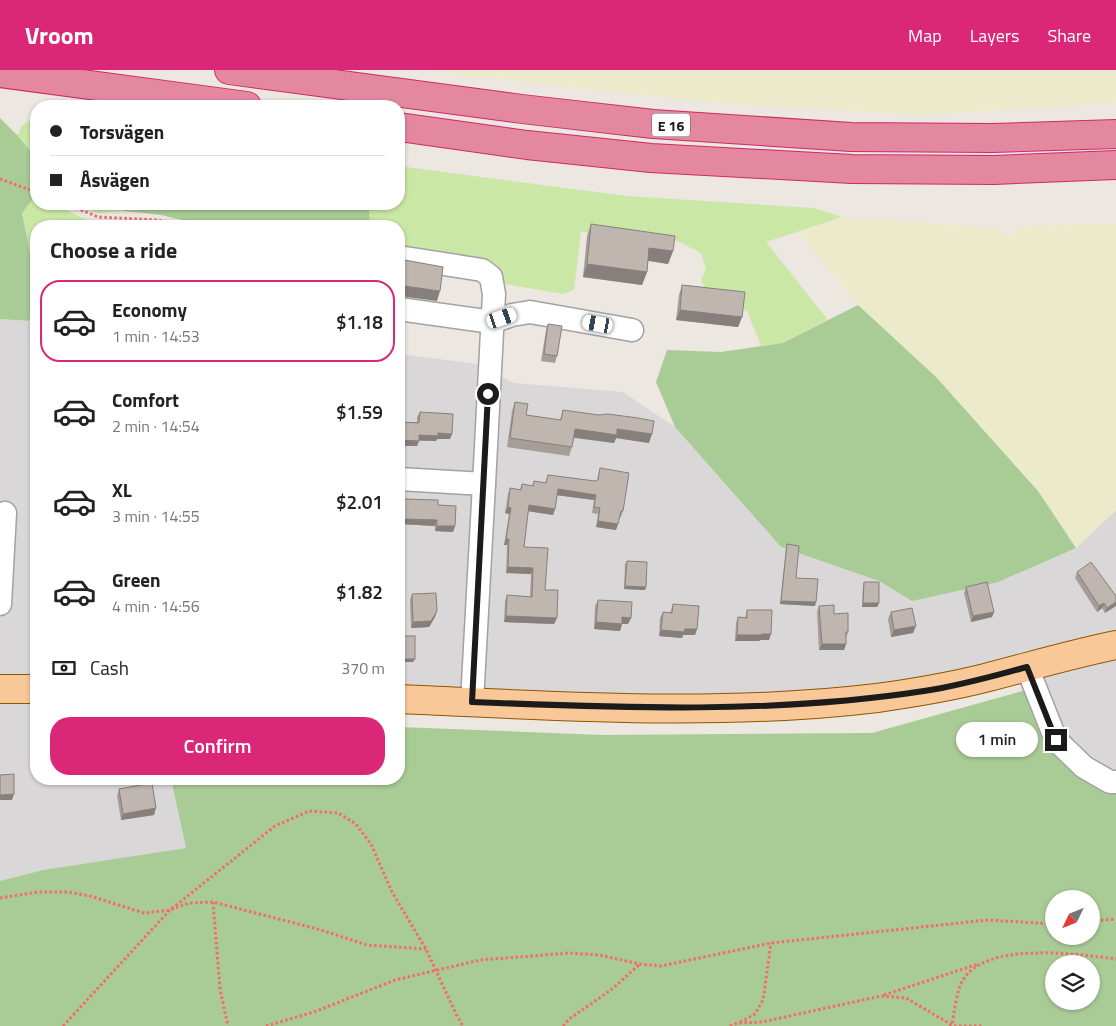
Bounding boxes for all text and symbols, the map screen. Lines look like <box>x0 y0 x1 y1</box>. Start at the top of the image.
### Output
text: Vroom <box>25 17 94 53</box>
text: Map <box>908 22 942 49</box>
text: Layers <box>970 22 1019 49</box>
text: Share <box>1047 22 1091 49</box>
road number: E 16 <box>652 114 690 136</box>
text: Torsvägen <box>80 117 164 146</box>
text: Åsvägen <box>80 165 150 194</box>
text: Choose a ride <box>50 233 177 267</box>
text: Economy <box>112 295 187 324</box>
icon: car <box>52 299 97 344</box>
car <box>485 306 518 330</box>
text: $1.18 <box>336 307 383 336</box>
car <box>581 314 614 334</box>
text: 1 min · 14:53 <box>112 324 200 348</box>
route start <box>477 383 499 405</box>
text: Comfort <box>112 385 179 414</box>
icon: car <box>52 389 97 434</box>
text: $1.59 <box>336 397 383 426</box>
text: 2 min · 14:54 <box>112 414 200 438</box>
text: XL <box>112 475 132 504</box>
icon: car <box>52 479 97 524</box>
text: $2.01 <box>336 487 383 516</box>
text: 3 min · 14:55 <box>112 504 200 528</box>
text: Green <box>112 565 161 594</box>
icon: car <box>52 569 97 614</box>
text: $1.82 <box>336 577 383 606</box>
text: 4 min · 14:56 <box>112 594 200 618</box>
text: Cash <box>90 653 129 682</box>
icon: cash <box>50 654 78 682</box>
text: 370 m <box>341 656 385 680</box>
button: Confirm <box>50 717 385 775</box>
callout: 1 min <box>956 722 1038 758</box>
text: 1 min <box>978 727 1016 751</box>
route end <box>1045 729 1067 751</box>
north arrow <box>1045 890 1100 945</box>
map controls <box>1045 890 1100 1010</box>
button: layers <box>1045 955 1100 1010</box>

